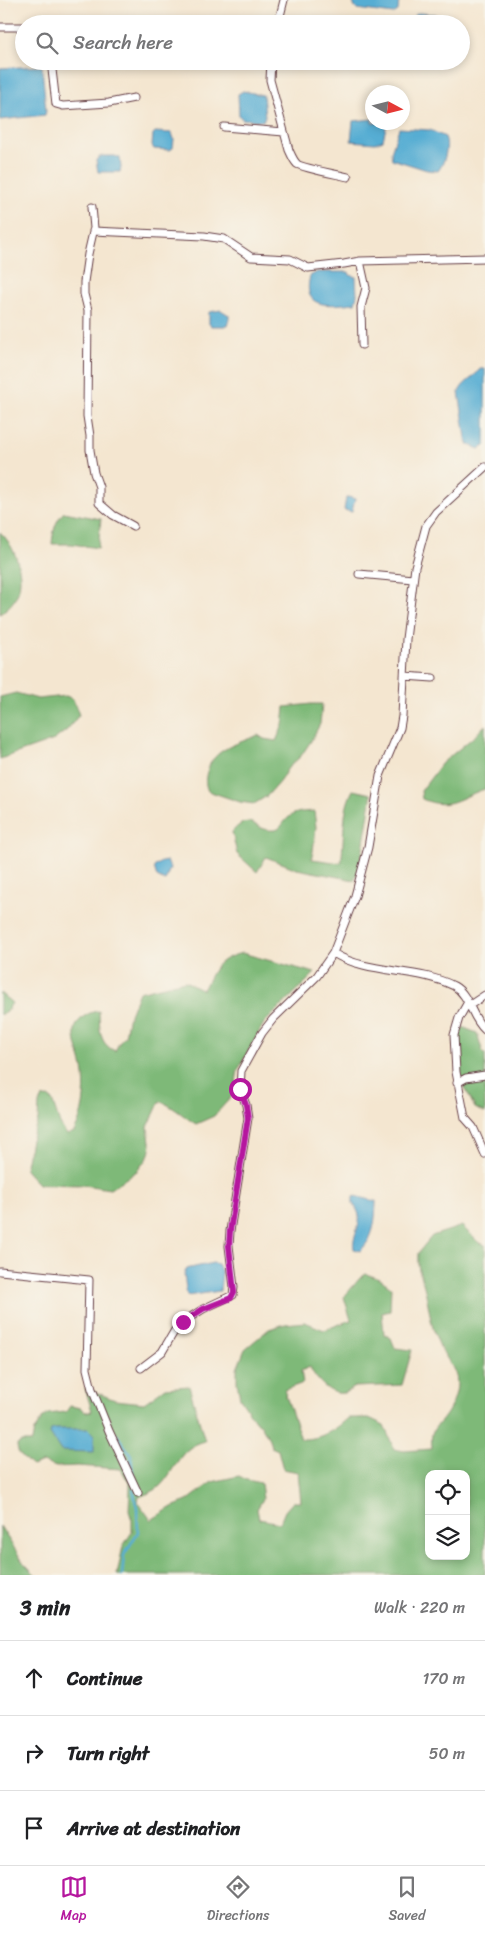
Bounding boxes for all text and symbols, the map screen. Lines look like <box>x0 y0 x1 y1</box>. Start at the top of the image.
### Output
search box <box>15 15 470 70</box>
text: Search here <box>73 26 173 59</box>
icon: search <box>33 29 61 57</box>
north arrow <box>365 85 410 130</box>
route start <box>229 1078 252 1101</box>
route end <box>172 1311 195 1334</box>
map controls <box>425 1470 470 1560</box>
button: locate <box>425 1470 470 1515</box>
button: layers <box>425 1515 470 1560</box>
text: 3 min <box>20 1589 70 1627</box>
text: Walk · 220 m <box>374 1593 465 1622</box>
text: Continue <box>67 1662 143 1695</box>
icon: ahead <box>20 1664 48 1692</box>
text: 170 m <box>422 1664 465 1693</box>
text: Turn right <box>67 1737 149 1770</box>
icon: right <box>20 1739 48 1767</box>
text: 50 m <box>429 1739 465 1768</box>
text: Arrive at destination <box>67 1812 240 1845</box>
icon: arrive <box>20 1814 48 1842</box>
tab: Map <box>60 1873 88 1928</box>
tab: Directions <box>207 1873 269 1928</box>
tab: Saved <box>389 1873 425 1928</box>

